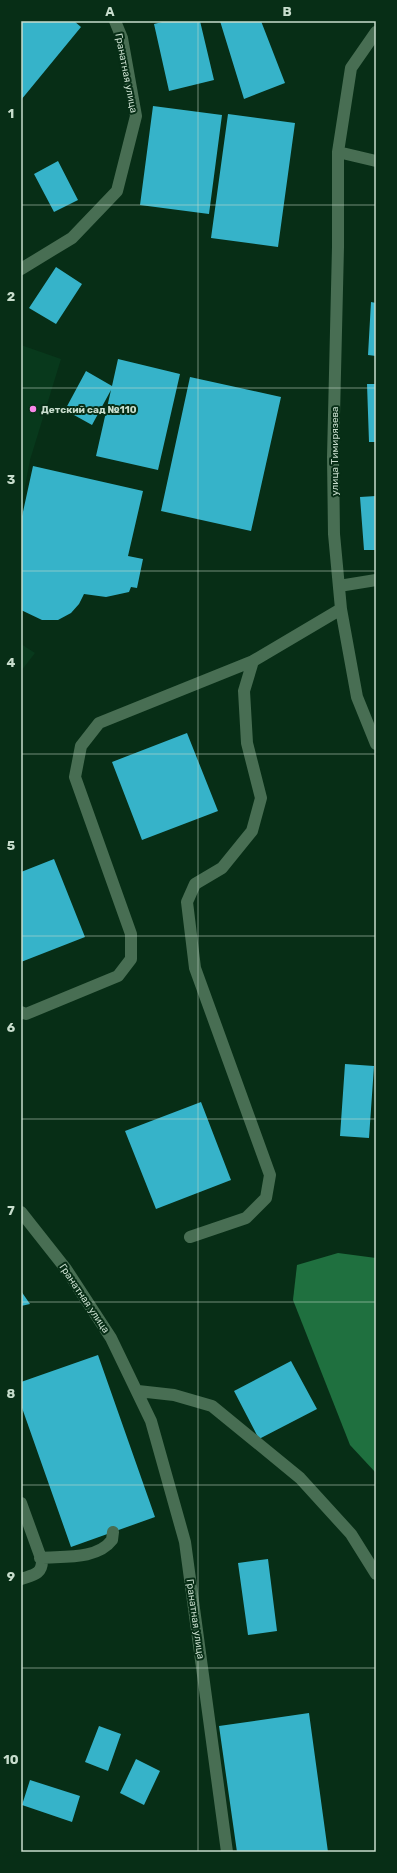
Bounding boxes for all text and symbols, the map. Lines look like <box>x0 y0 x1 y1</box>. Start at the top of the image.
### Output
text: A <box>105 4 115 19</box>
text: B <box>282 4 292 19</box>
street label: Гранатная улица <box>112 32 140 114</box>
text: 1 <box>8 106 14 121</box>
text: 2 <box>7 289 15 304</box>
marker: Детский сад №110 <box>28 404 38 414</box>
place label: Детский сад №110 <box>41 404 137 416</box>
street label: улица Тимирязева <box>329 406 341 496</box>
text: 3 <box>7 472 16 487</box>
text: 4 <box>7 655 16 670</box>
text: 5 <box>7 838 15 853</box>
text: 6 <box>7 1020 16 1035</box>
text: 7 <box>7 1203 15 1218</box>
street label: Гранатная улица <box>57 1262 112 1335</box>
text: 8 <box>7 1386 16 1401</box>
text: 9 <box>7 1569 15 1584</box>
street label: Гранатная улица <box>183 1578 207 1660</box>
text: 10 <box>3 1752 19 1767</box>

